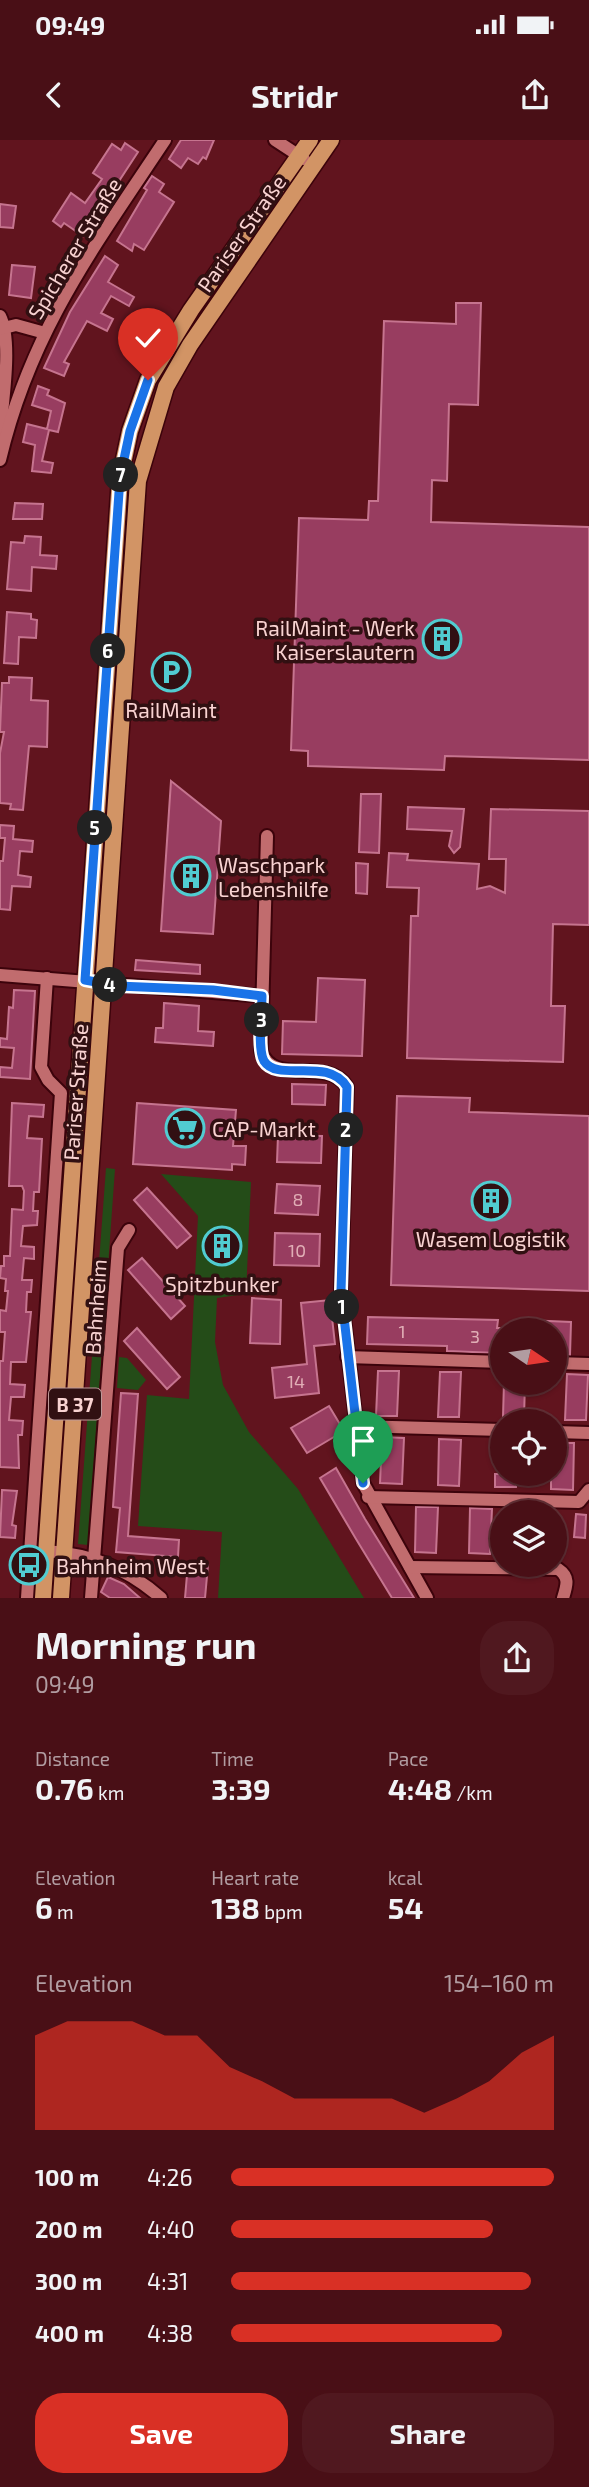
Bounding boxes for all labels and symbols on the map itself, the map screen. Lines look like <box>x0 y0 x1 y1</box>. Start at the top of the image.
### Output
street label: Pariser Straße <box>191 170 291 296</box>
street label: Spicherer Straße <box>22 173 126 323</box>
pin <box>118 308 178 380</box>
pin: 7 <box>104 458 138 492</box>
place label: RailMaint - Werk Kaiserslautern <box>255 615 415 664</box>
building icon: RailMaint - Werk Kaiserslautern <box>421 618 463 660</box>
pin: 6 <box>90 634 126 668</box>
parking icon: RailMaint <box>150 651 192 693</box>
place label: RailMaint <box>125 697 217 722</box>
pin: 5 <box>78 810 112 846</box>
place label: Waschpark Lebenshilfe <box>218 852 329 901</box>
building icon: Waschpark Lebenshilfe <box>170 855 212 897</box>
pin: 4 <box>92 968 128 1002</box>
pin: 3 <box>244 1002 280 1038</box>
street label: Pariser Straße <box>58 1023 92 1161</box>
supermarket icon: CAP-Markt <box>164 1107 206 1149</box>
pin: 2 <box>328 1112 364 1147</box>
place label: CAP-Markt <box>212 1116 316 1141</box>
building icon: Wasem Logistik <box>470 1180 512 1222</box>
house number: 8 <box>293 1188 303 1210</box>
building icon: Spitzbunker <box>201 1225 243 1267</box>
place label: Wasem Logistik <box>416 1226 566 1251</box>
house number: 10 <box>288 1239 306 1261</box>
street label: Bahnheim <box>79 1258 111 1356</box>
place label: Spitzbunker <box>165 1271 280 1296</box>
pin: 1 <box>324 1290 360 1324</box>
north arrow <box>490 1318 567 1395</box>
house number: 1 <box>398 1320 406 1342</box>
house number: 3 <box>470 1325 480 1347</box>
house number: 14 <box>287 1370 305 1392</box>
road number: B 37 <box>49 1388 101 1420</box>
pin <box>333 1411 393 1483</box>
bus stop icon: Bahnheim West <box>8 1544 50 1586</box>
place label: Bahnheim West <box>56 1553 206 1578</box>

